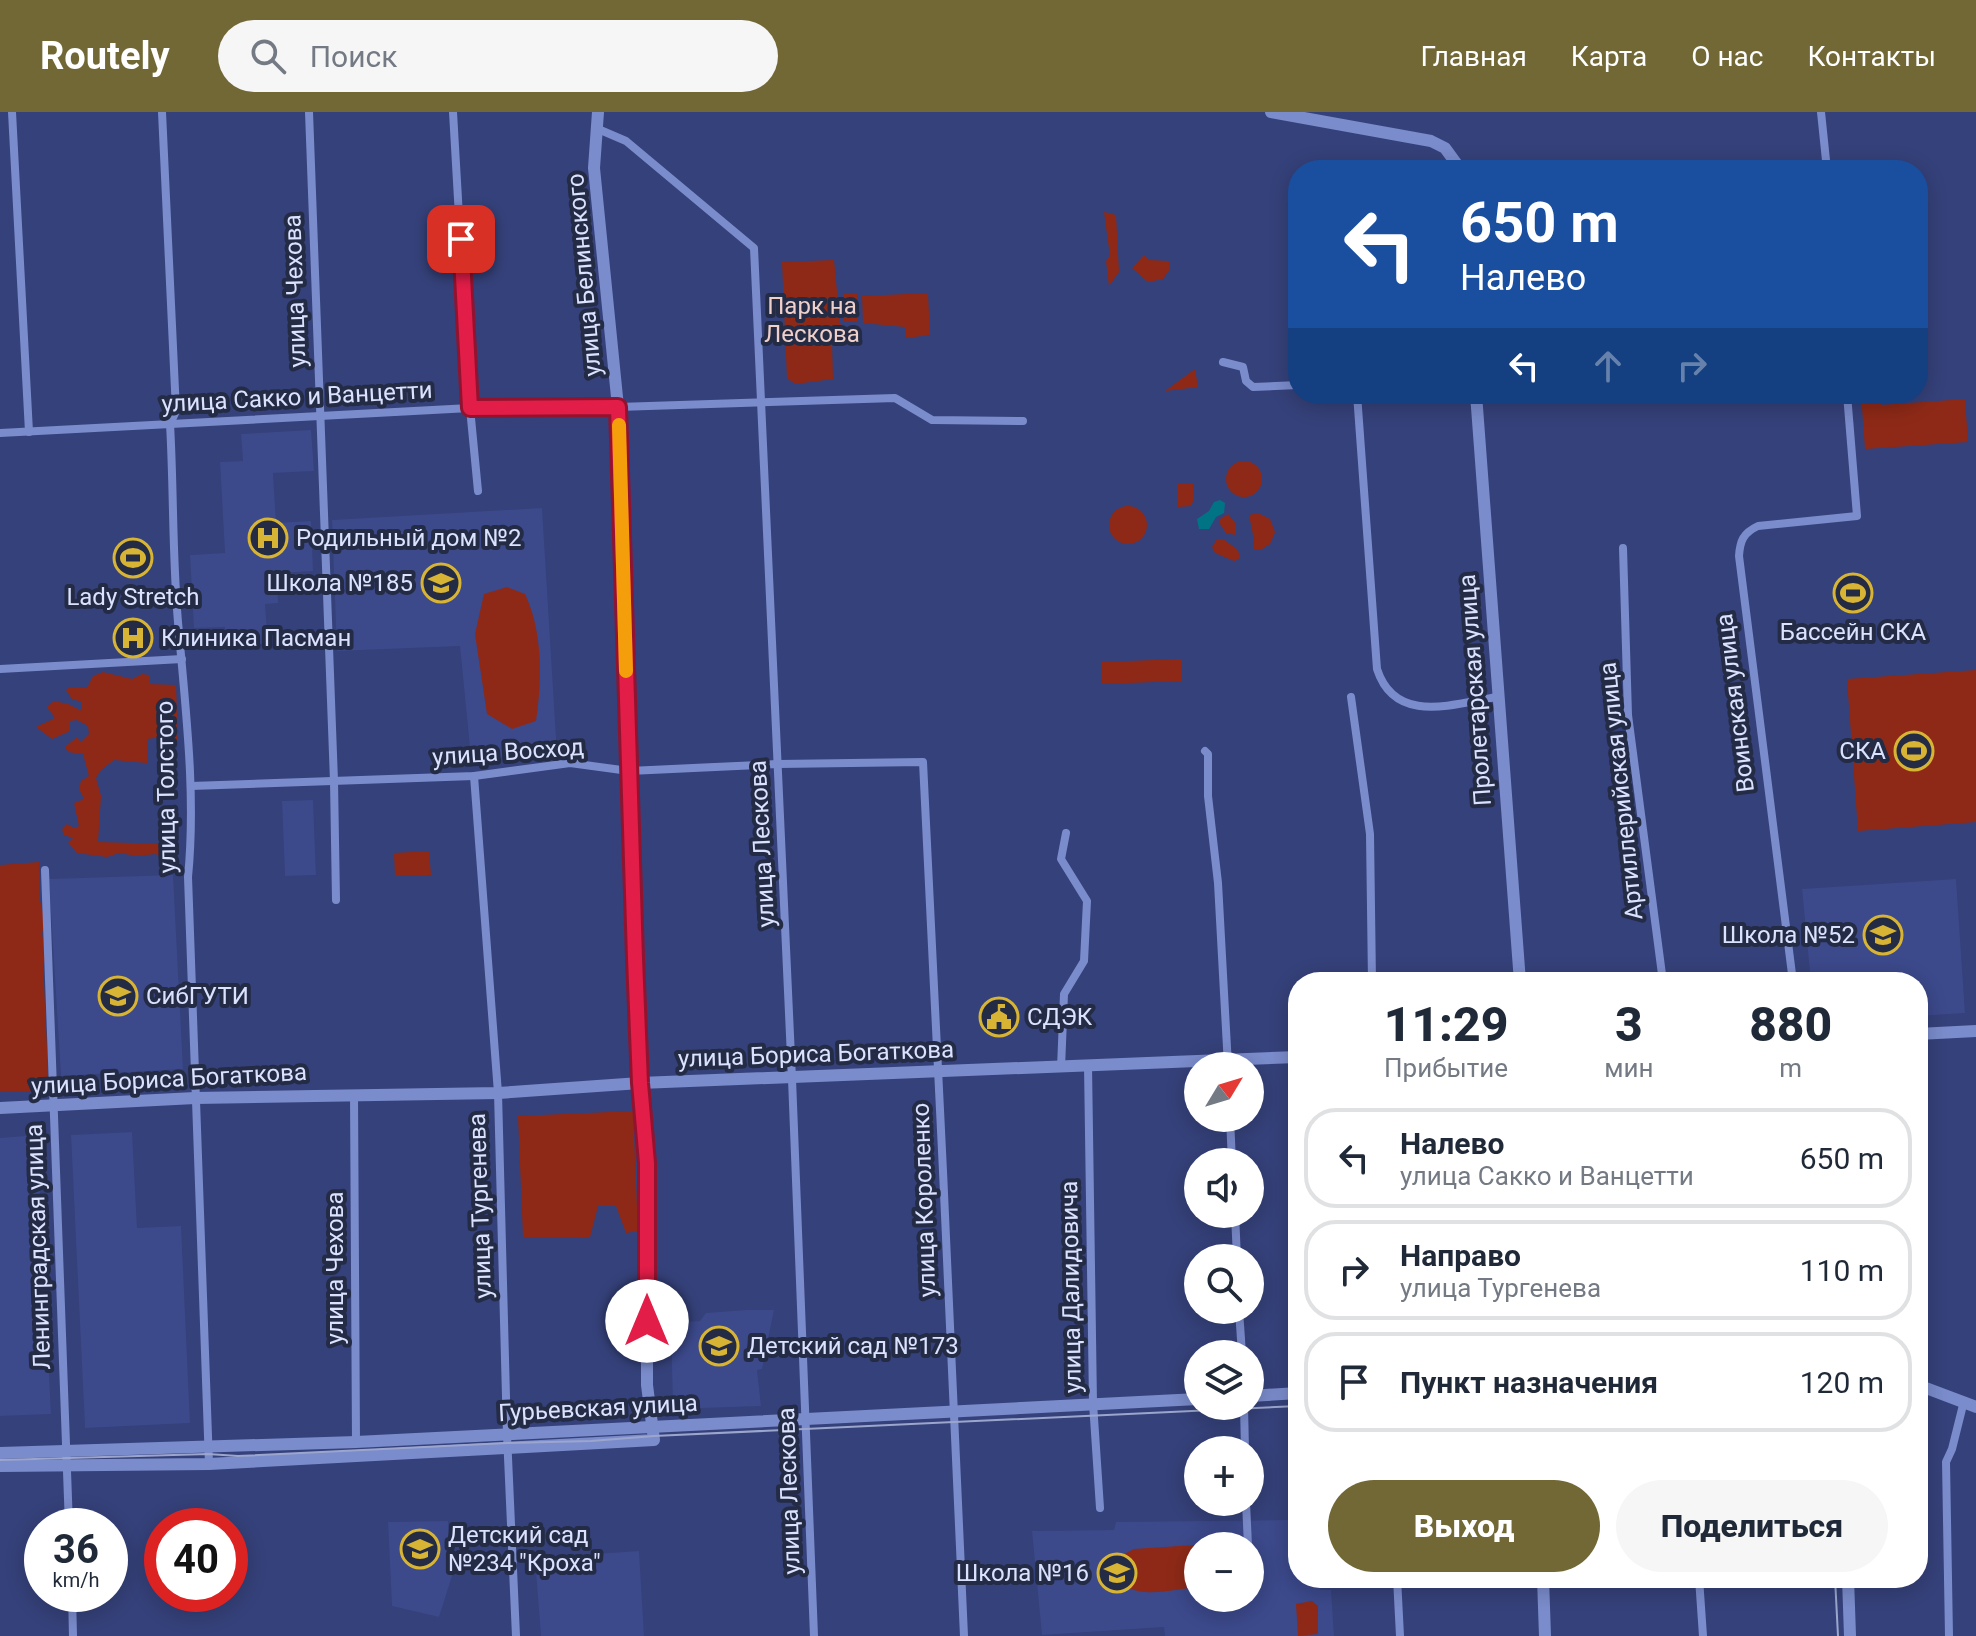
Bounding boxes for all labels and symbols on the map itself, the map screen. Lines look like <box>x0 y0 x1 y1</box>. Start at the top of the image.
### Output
street label: улица Белинского <box>561 172 607 378</box>
pin <box>427 205 495 273</box>
street label: улица Чехова <box>278 214 312 368</box>
park label: Парк на Лескова <box>764 292 860 348</box>
street label: улица Сакко и Ванцетти <box>161 376 433 418</box>
hospital icon: Родильный дом №2 <box>247 517 289 559</box>
place label: Родильный дом №2 <box>296 524 521 552</box>
sports icon: Lady Stretch <box>112 537 154 579</box>
school or university icon: Школа №185 <box>420 562 462 604</box>
place label: Школа №185 <box>266 569 413 597</box>
sports icon: Бассейн СКА <box>1832 572 1874 614</box>
street label: Пролетарская улица <box>1453 573 1497 807</box>
place label: Lady Stretch <box>66 583 200 611</box>
street label: Воинская улица <box>1710 612 1760 794</box>
hospital icon: Клиника Пасман <box>112 617 154 659</box>
place label: Бассейн СКА <box>1780 618 1927 646</box>
place label: Клиника Пасман <box>161 624 351 652</box>
street label: Артиллерийская улица <box>1594 661 1648 921</box>
street label: улица Толстого <box>150 700 182 874</box>
sports icon: СКА <box>1893 730 1935 772</box>
street label: улица Восход <box>431 733 585 771</box>
place label: СКА <box>1839 737 1886 765</box>
street label: улица Лескова <box>744 760 780 928</box>
school or university icon: Школа №52 <box>1862 914 1904 956</box>
place label: Школа №52 <box>1722 921 1855 949</box>
school or university icon: СибГУТИ <box>97 975 139 1017</box>
place label: СибГУТИ <box>146 982 249 1010</box>
public building icon: СДЭК <box>978 996 1020 1038</box>
place label: СДЭК <box>1027 1003 1093 1031</box>
street label: улица Бориса Богаткова <box>678 1035 954 1073</box>
north arrow <box>1184 1052 1264 1132</box>
street label: улица Бориса Богаткова <box>30 1058 308 1100</box>
street label: улица Короленко <box>907 1102 941 1298</box>
street label: улица Тургенева <box>463 1113 497 1299</box>
street label: Ленинградская улица <box>20 1124 56 1370</box>
street label: улица Далидовича <box>1055 1181 1087 1393</box>
street label: улица Чехова <box>321 1191 349 1345</box>
position arrow <box>605 1279 689 1363</box>
school or university icon: Детский сад №173 <box>698 1325 740 1367</box>
place label: Детский сад №173 <box>747 1332 959 1360</box>
street label: Гурьевская улица <box>498 1389 698 1427</box>
street label: улица Лескова <box>772 1407 806 1575</box>
speed limit sign: 40 <box>144 1508 248 1612</box>
place label: Детский сад №234 "Кроха" <box>448 1521 601 1577</box>
school or university icon: Детский сад №234 "Кроха" <box>399 1528 441 1570</box>
school or university icon: Школа №16 <box>1096 1552 1138 1594</box>
place label: Школа №16 <box>956 1559 1089 1587</box>

